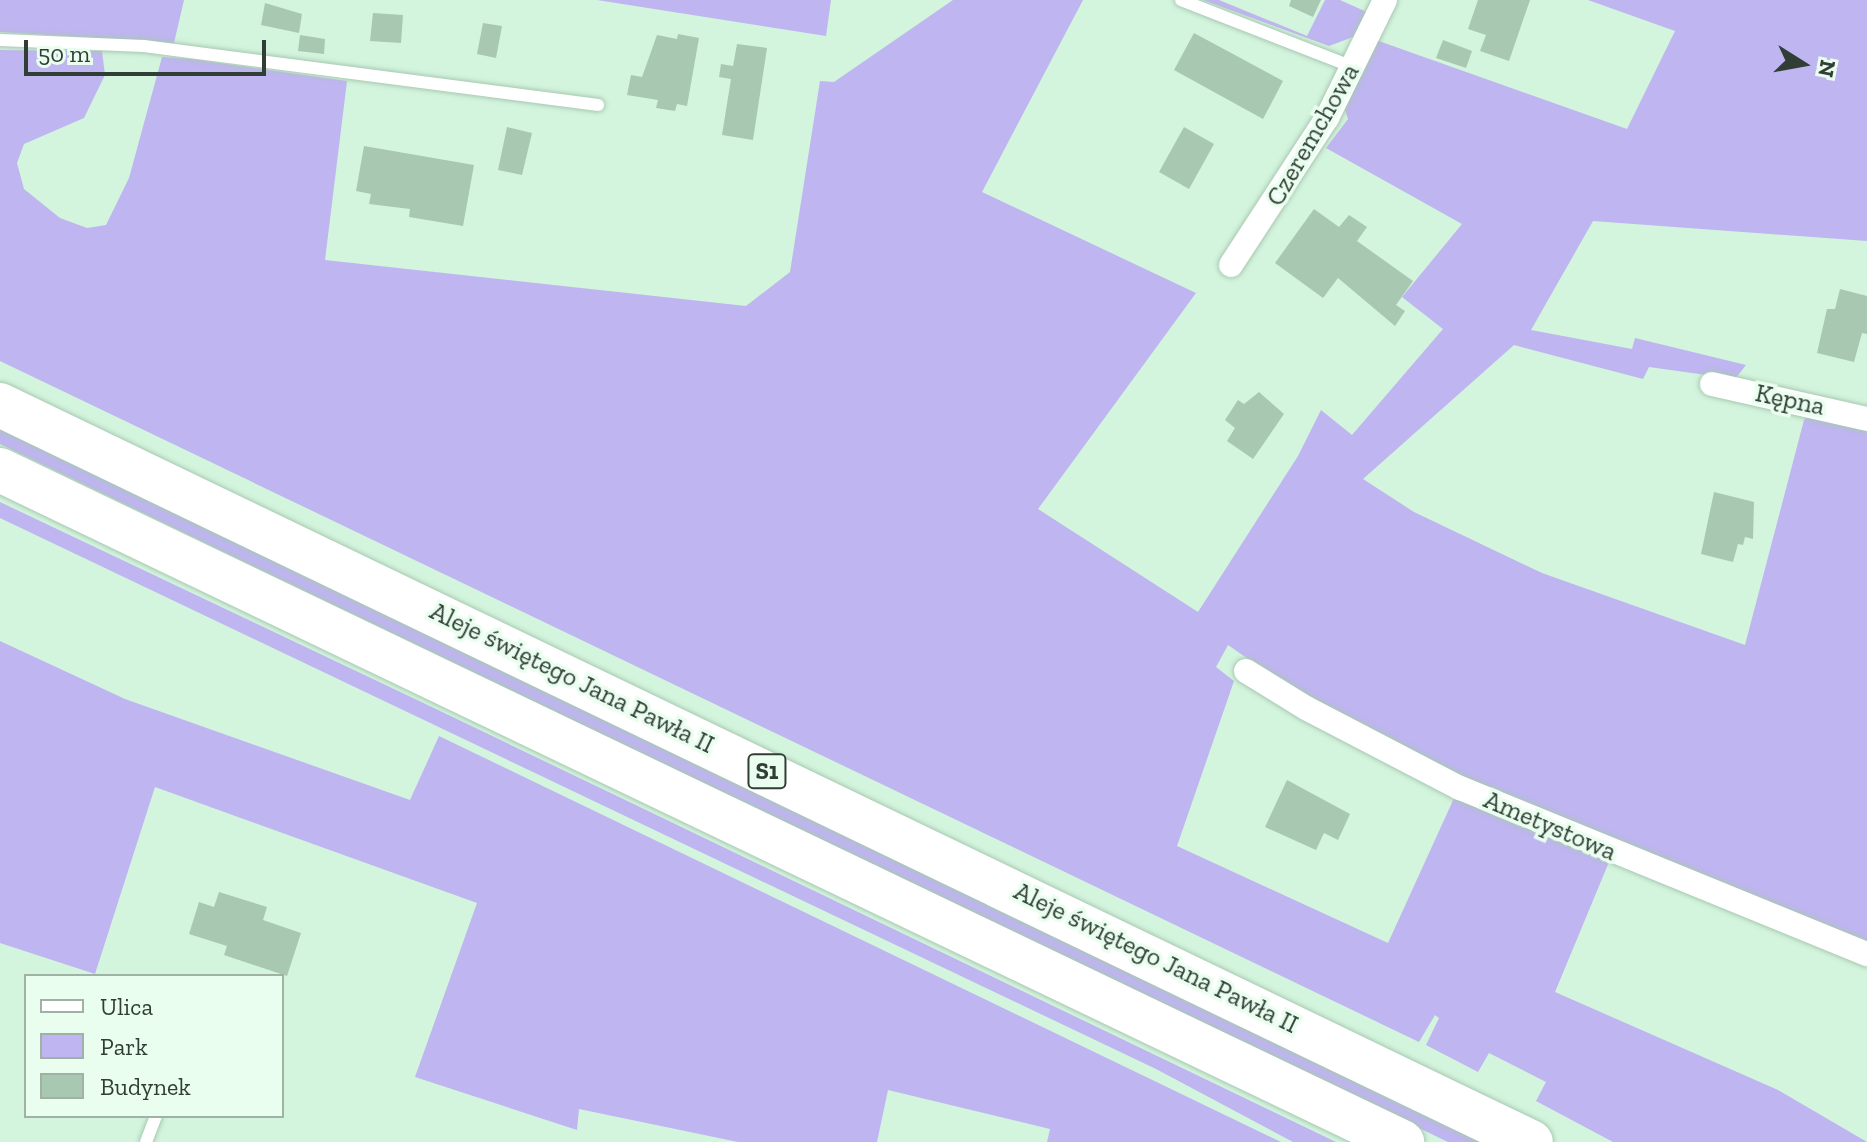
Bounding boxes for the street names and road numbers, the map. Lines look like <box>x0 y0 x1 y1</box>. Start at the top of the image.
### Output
street label: Czeremchowa <box>1260 58 1366 212</box>
street label: Kępna <box>1752 377 1828 423</box>
street label: Aleje świętego Jana Pawła II <box>425 595 719 761</box>
road number: S1 <box>747 751 787 791</box>
street label: Ametystowa <box>1479 784 1621 868</box>
street label: Aleje świętego Jana Pawła II <box>1009 875 1303 1041</box>

